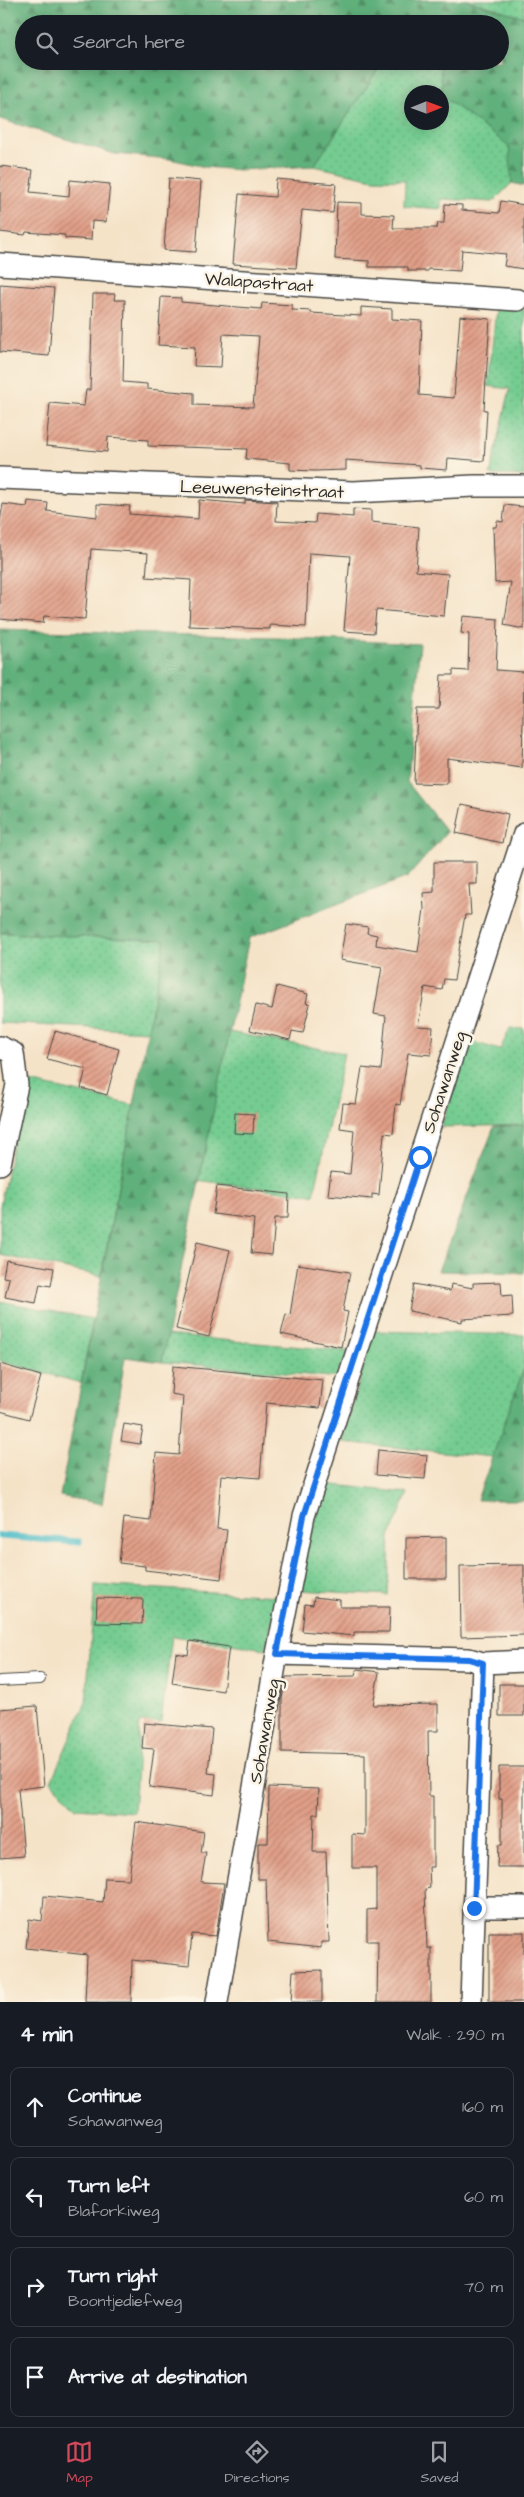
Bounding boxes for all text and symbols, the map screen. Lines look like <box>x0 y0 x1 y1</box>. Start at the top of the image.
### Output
search box <box>15 15 509 70</box>
icon: search <box>33 29 61 57</box>
text: Search here <box>73 29 185 56</box>
north arrow <box>404 85 449 130</box>
street label: Walapastraat <box>204 266 315 299</box>
street label: Leeuwensteinstraat <box>180 474 345 505</box>
street label: Sohawanweg <box>416 1028 474 1137</box>
route start <box>409 1146 432 1169</box>
street label: Sohawanweg <box>243 1677 287 1786</box>
route end <box>463 1897 486 1920</box>
text: 4 min <box>20 2020 73 2049</box>
text: Walk · 290 m <box>406 2024 504 2046</box>
text: Continue <box>68 2083 142 2110</box>
icon: ahead <box>21 2093 49 2121</box>
text: 160 m <box>462 2096 503 2118</box>
text: Sohawanweg <box>68 2110 162 2132</box>
text: Turn left <box>68 2173 149 2200</box>
icon: left <box>21 2183 49 2211</box>
text: 60 m <box>464 2186 503 2208</box>
text: Blaforkiweg <box>68 2200 159 2222</box>
text: Turn right <box>68 2263 157 2290</box>
icon: right <box>21 2273 49 2301</box>
text: 70 m <box>464 2276 503 2298</box>
text: Boontjediefweg <box>68 2290 182 2312</box>
icon: arrive <box>21 2363 49 2391</box>
text: Arrive at destination <box>68 2364 247 2391</box>
tab: Map <box>65 2438 93 2488</box>
tab: Directions <box>224 2438 289 2488</box>
tab: Saved <box>420 2438 459 2488</box>

